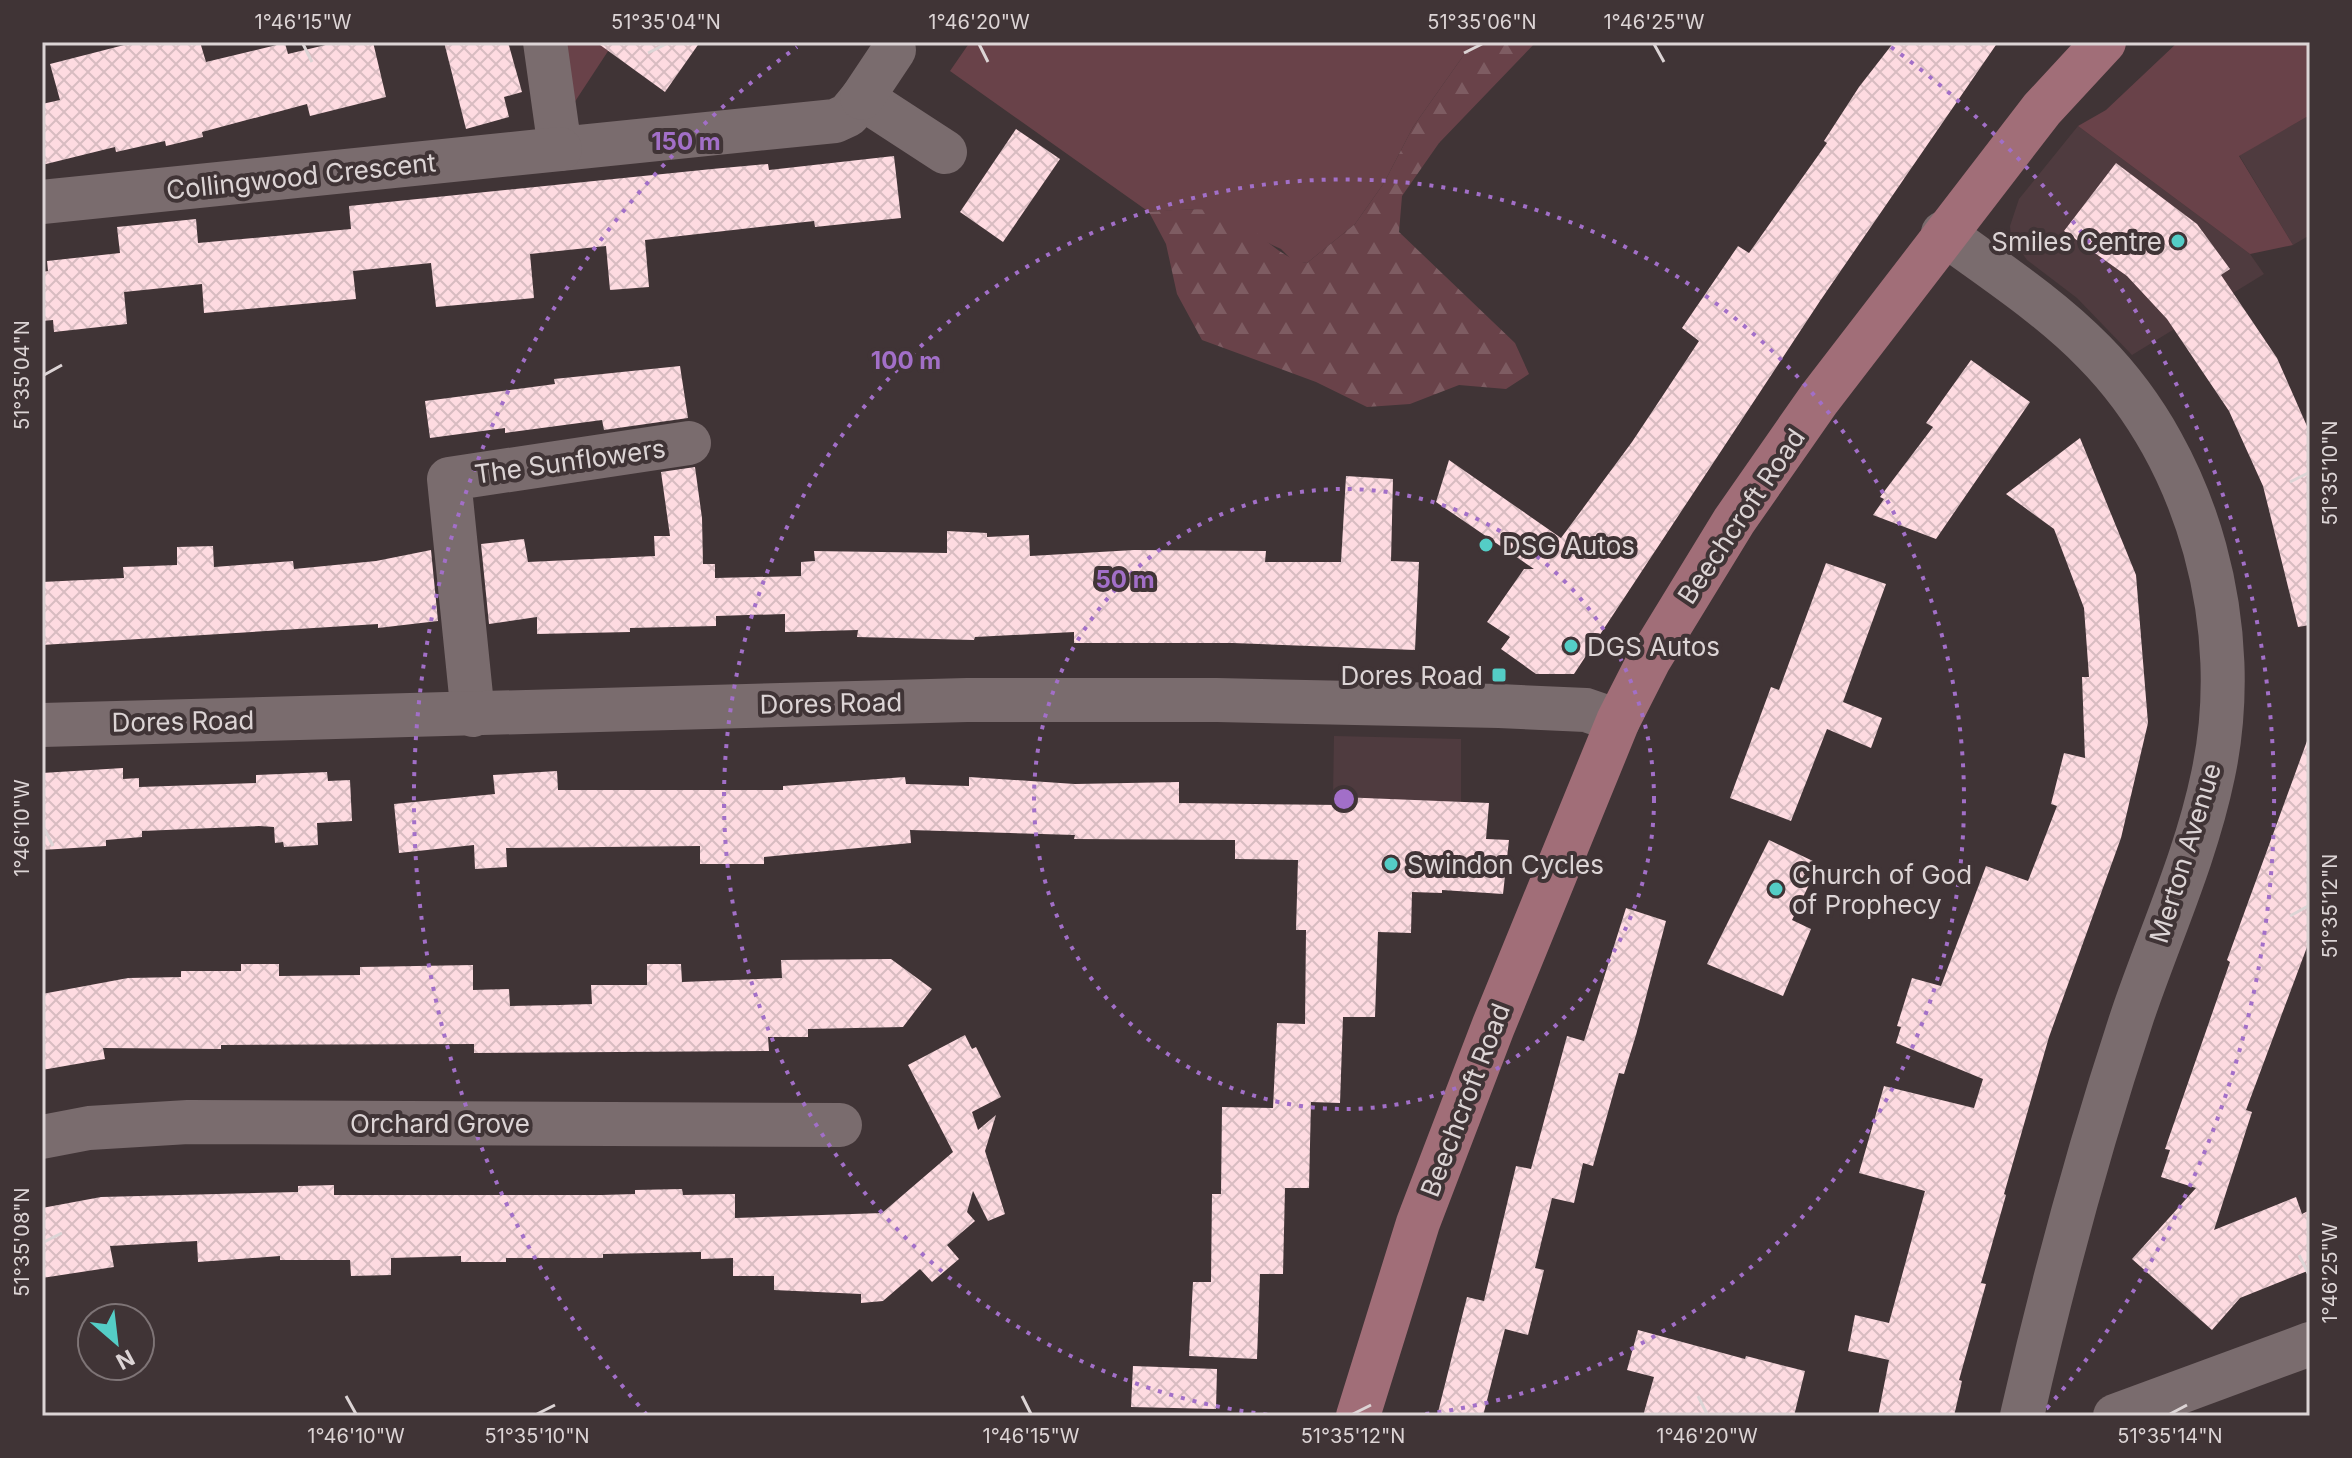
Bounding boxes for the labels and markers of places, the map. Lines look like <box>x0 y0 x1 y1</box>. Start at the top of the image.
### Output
place label: Smiles Centre <box>1991 226 2162 257</box>
marker: Smiles Centre <box>2169 232 2187 250</box>
place label: DSG Autos <box>1502 530 1635 561</box>
marker: DSG Autos <box>1477 536 1495 554</box>
place label: DGS Autos <box>1587 631 1720 662</box>
marker: DGS Autos <box>1562 637 1580 655</box>
place label: Dores Road <box>1340 660 1483 691</box>
marker: Dores Road <box>1490 666 1508 684</box>
centre of rings <box>1330 785 1358 813</box>
place label: Swindon Cycles <box>1407 849 1604 880</box>
marker: Swindon Cycles <box>1382 855 1400 873</box>
place label: Church of God of Prophecy <box>1792 859 1972 920</box>
marker: Church of God of Prophecy <box>1767 880 1785 898</box>

